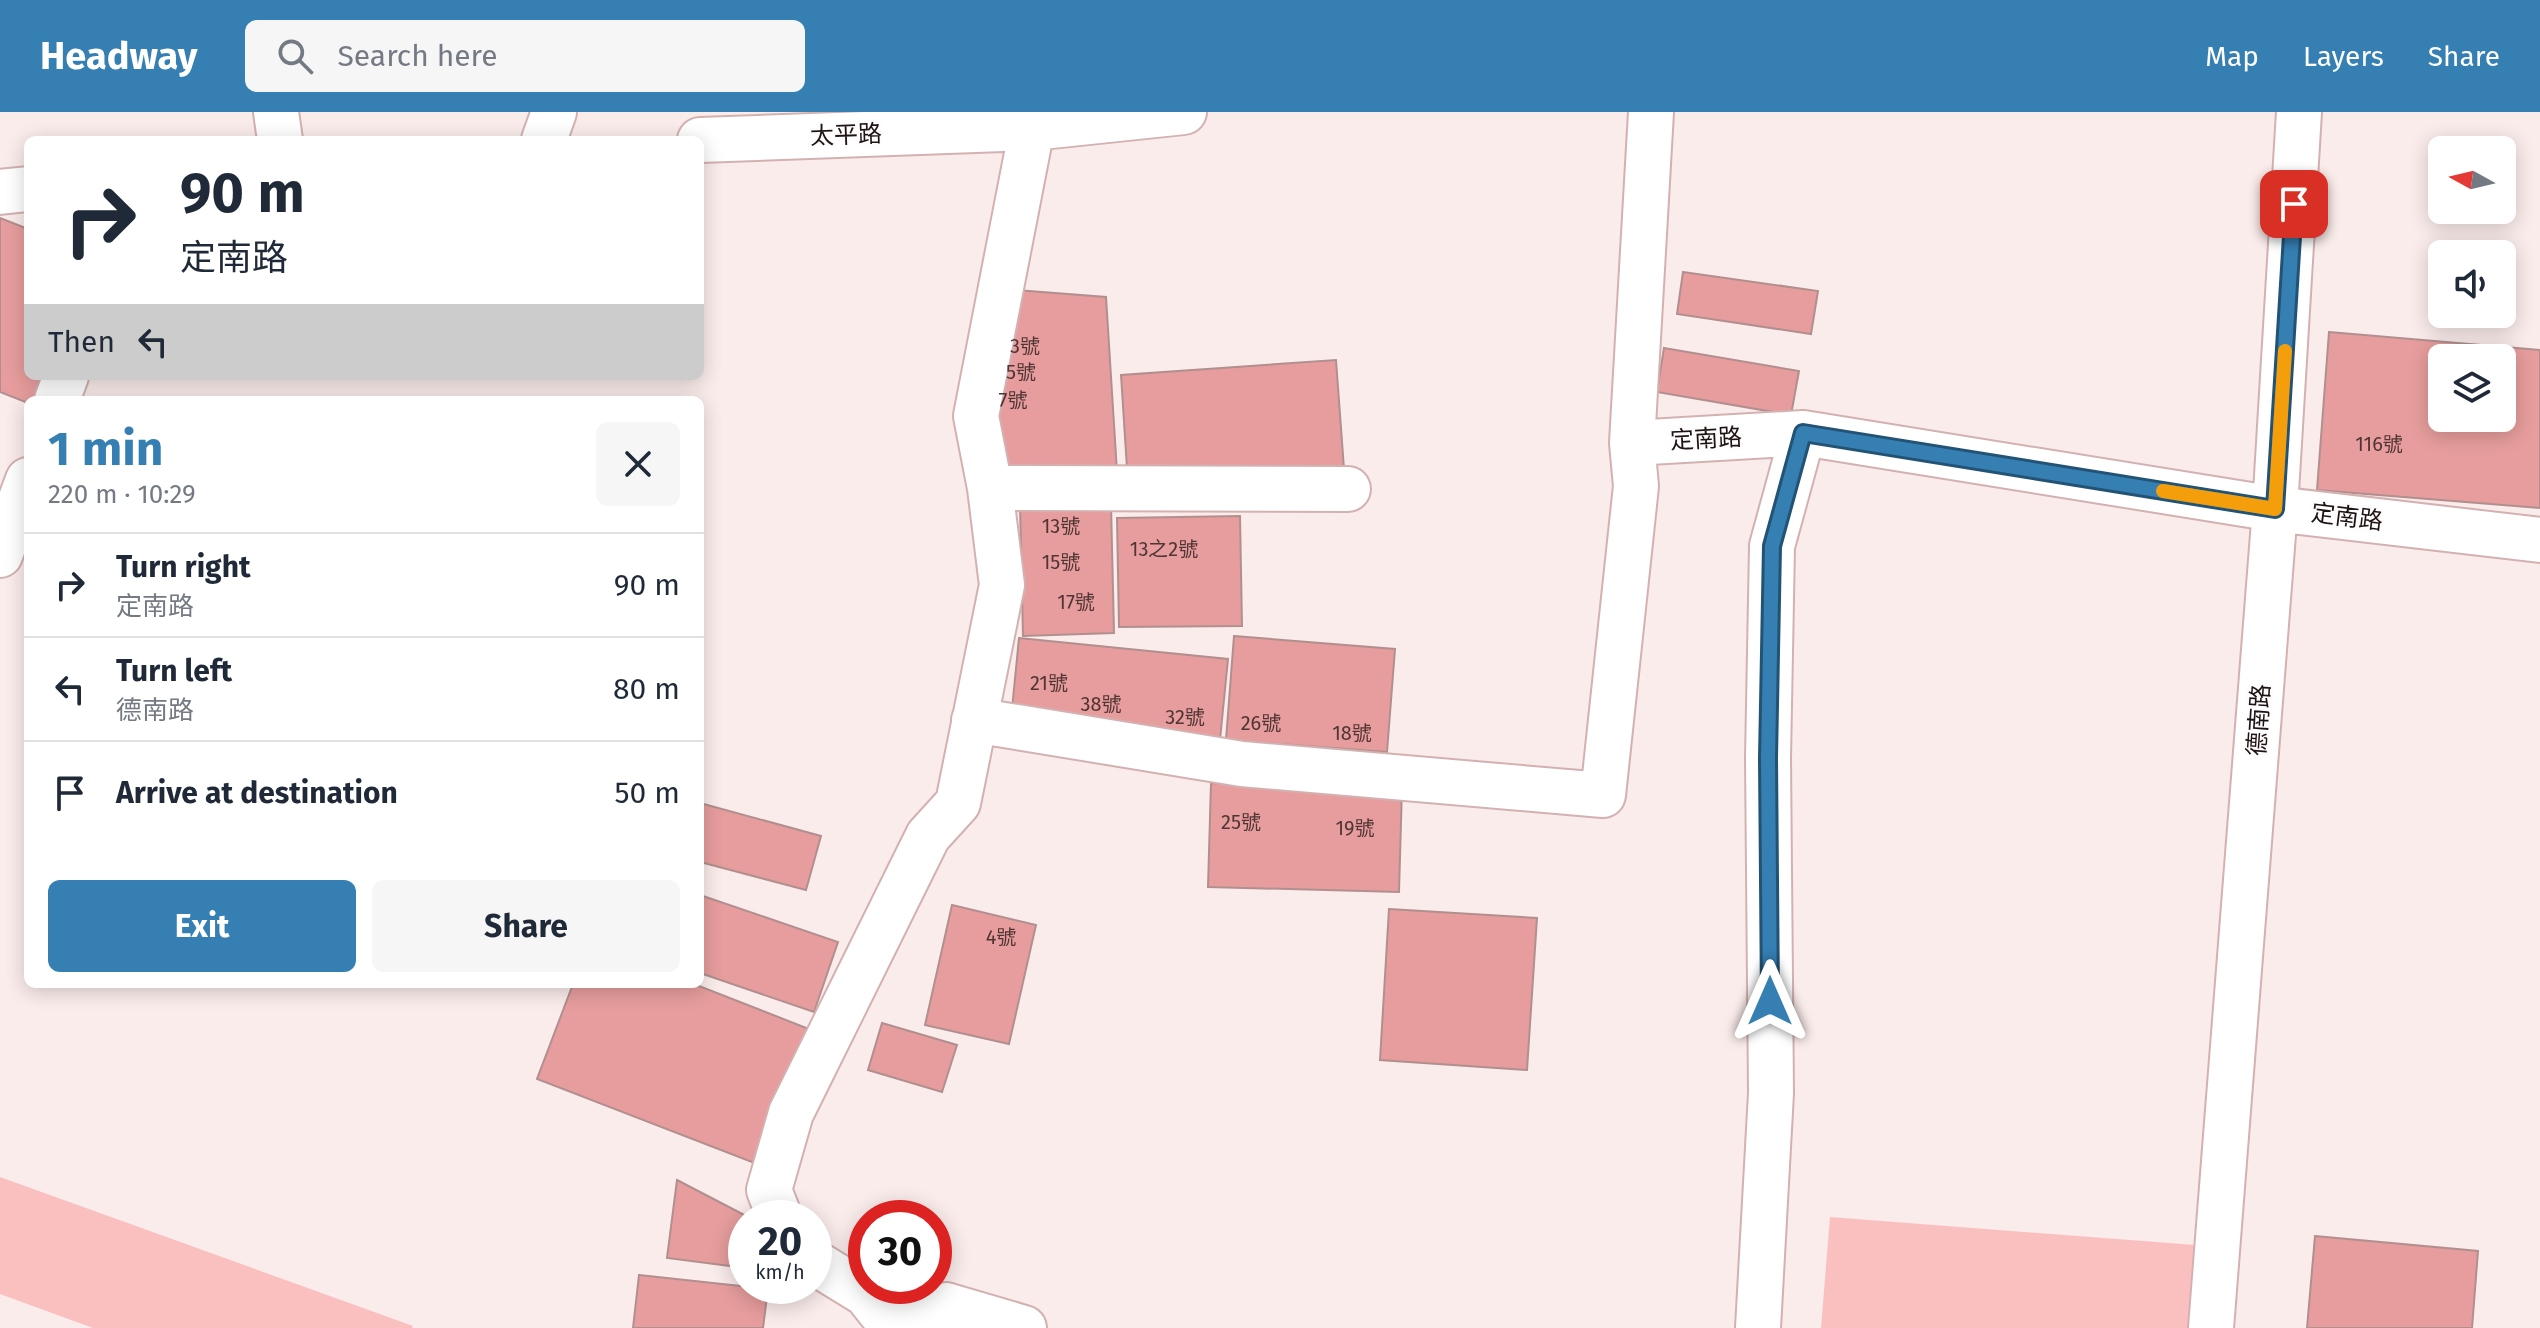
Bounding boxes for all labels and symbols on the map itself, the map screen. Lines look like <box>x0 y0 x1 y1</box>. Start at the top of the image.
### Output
street label: 太平路 <box>810 120 882 150</box>
north arrow <box>2428 136 2516 224</box>
pin <box>2260 170 2328 238</box>
house number: 3號 <box>1010 334 1040 358</box>
house number: 5號 <box>1006 360 1036 384</box>
house number: 7號 <box>999 388 1027 412</box>
street label: 定南路 <box>1669 423 1743 455</box>
house number: 116號 <box>2355 432 2403 456</box>
street label: 定南路 <box>2310 499 2384 535</box>
house number: 13號 <box>1042 514 1080 538</box>
house number: 13之2號 <box>1130 537 1198 561</box>
house number: 15號 <box>1042 550 1080 574</box>
house number: 17號 <box>1057 590 1095 614</box>
house number: 21號 <box>1030 671 1068 695</box>
street label: 德南路 <box>2243 683 2275 757</box>
house number: 38號 <box>1081 692 1122 716</box>
house number: 32號 <box>1165 705 1205 729</box>
house number: 26號 <box>1241 711 1281 735</box>
house number: 18號 <box>1332 721 1372 745</box>
house number: 25號 <box>1221 810 1261 834</box>
house number: 19號 <box>1335 816 1375 840</box>
house number: 4號 <box>986 925 1016 949</box>
position arrow <box>1728 959 1812 1043</box>
speed limit sign: 30 <box>848 1200 952 1304</box>

